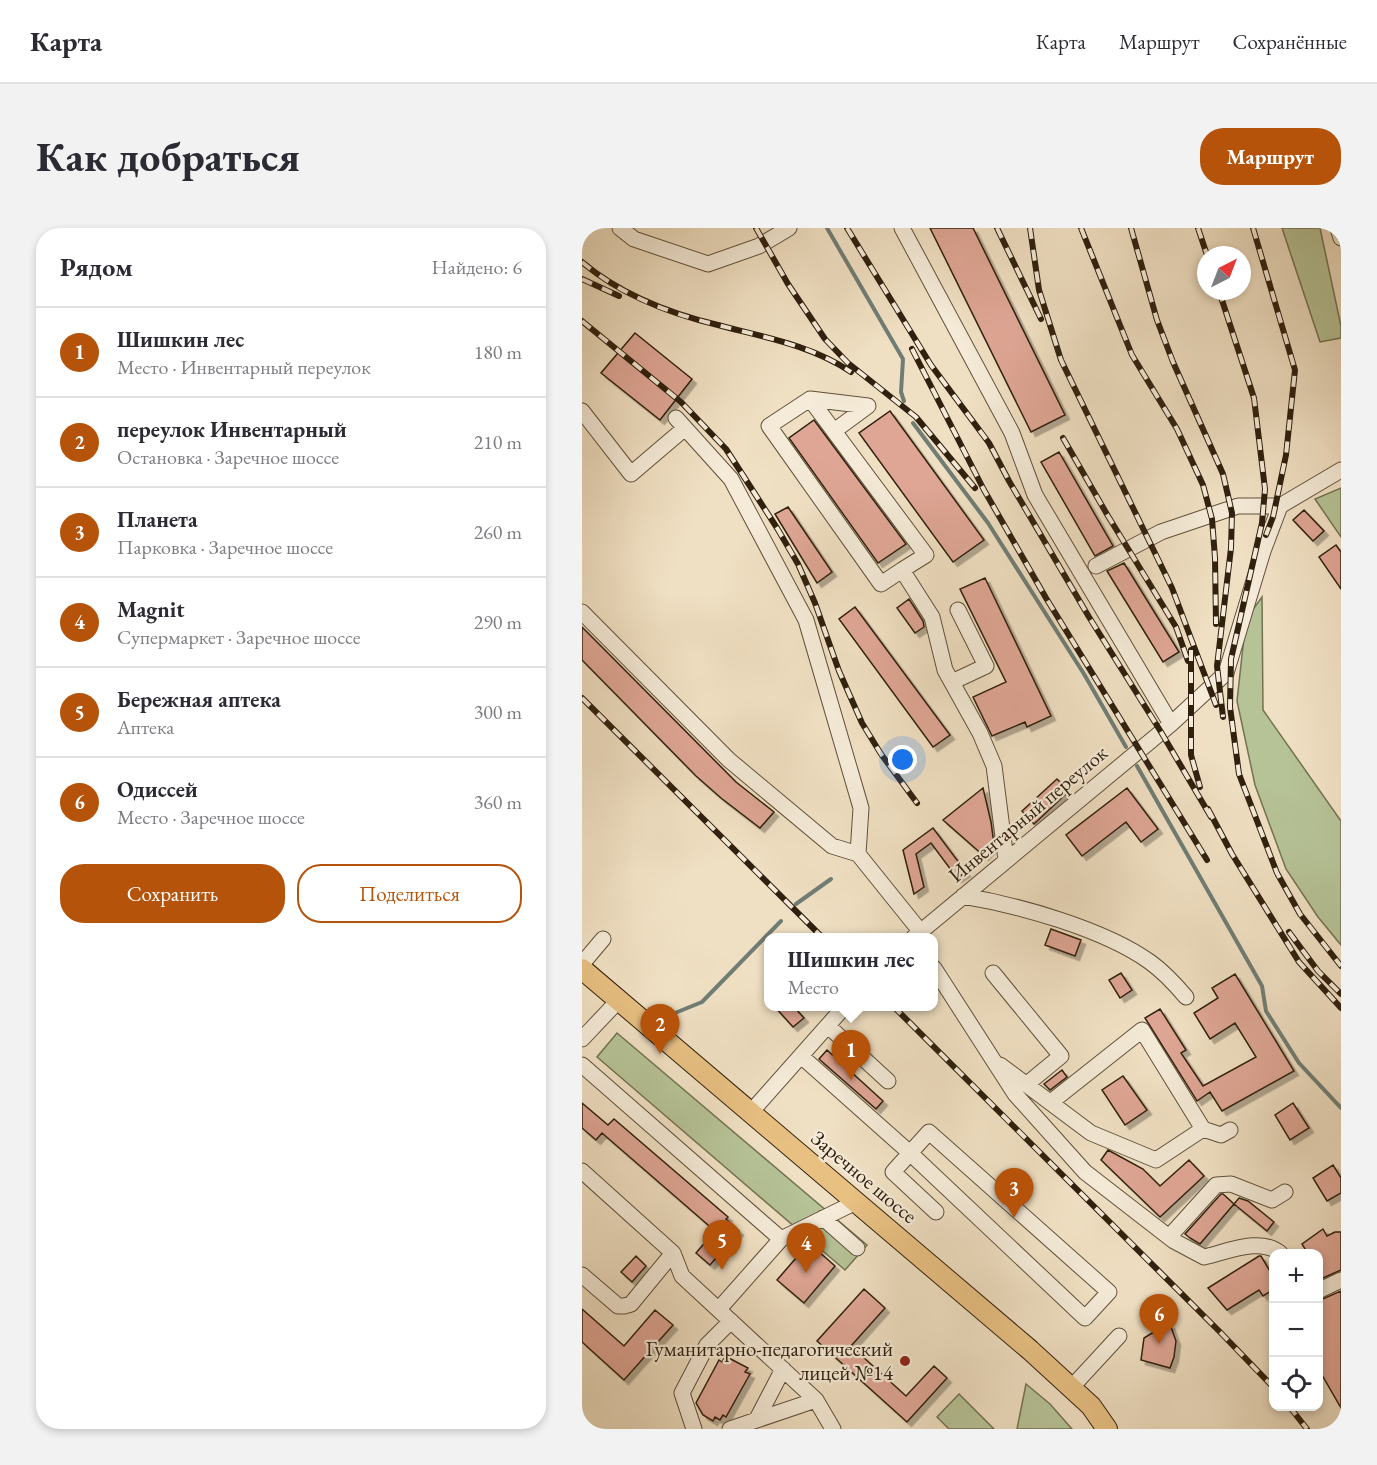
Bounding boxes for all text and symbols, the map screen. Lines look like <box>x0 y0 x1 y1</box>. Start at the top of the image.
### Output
text: Карта <box>30 23 102 59</box>
text: Карта <box>1036 28 1086 55</box>
text: Маршрут <box>1119 28 1200 55</box>
text: Сохранённые <box>1233 28 1347 55</box>
button: Маршрут <box>1200 128 1341 185</box>
text: Как добраться <box>36 129 300 184</box>
north arrow <box>1197 246 1251 300</box>
text: Рядом <box>60 250 133 284</box>
text: Найдено: 6 <box>431 254 522 280</box>
text: Шишкин лес <box>117 325 244 354</box>
text: 1 <box>74 339 85 365</box>
text: 180 m <box>474 339 522 365</box>
text: Место · Инвентарный переулок <box>117 354 371 380</box>
text: переулок Инвентарный <box>117 415 347 444</box>
text: 2 <box>74 429 85 455</box>
text: 210 m <box>474 429 522 455</box>
text: Остановка · Заречное шоссе <box>117 444 339 470</box>
text: Планета <box>117 505 198 534</box>
text: 3 <box>74 519 85 545</box>
text: 260 m <box>474 519 522 545</box>
text: Парковка · Заречное шоссе <box>117 534 333 560</box>
text: Magnit <box>117 595 185 624</box>
text: 4 <box>74 609 85 635</box>
text: 290 m <box>474 609 522 635</box>
text: Супермаркет · Заречное шоссе <box>117 624 360 650</box>
text: Бережная аптека <box>117 685 281 714</box>
text: 5 <box>74 699 85 725</box>
text: 300 m <box>474 699 522 725</box>
text: Аптека <box>117 714 174 740</box>
street label: Инвентарный переулок <box>942 739 1113 888</box>
your location <box>888 745 917 774</box>
text: Одиссей <box>117 775 198 804</box>
text: 6 <box>74 789 85 815</box>
text: 360 m <box>474 789 522 815</box>
text: Место · Заречное шоссе <box>117 804 305 830</box>
button: Сохранить <box>60 864 285 923</box>
button: Поделиться <box>297 864 522 923</box>
popup <box>764 933 938 1011</box>
text: Шишкин лес <box>787 945 915 974</box>
text: Место <box>787 974 839 1000</box>
pin: 2 <box>640 1004 680 1054</box>
pin: 1 <box>832 1030 870 1080</box>
street label: Заречное шоссе <box>806 1124 923 1229</box>
pin: 3 <box>994 1168 1034 1218</box>
pin: 5 <box>702 1220 742 1270</box>
pin: 4 <box>786 1224 826 1273</box>
map controls <box>1269 1249 1323 1411</box>
button: + <box>1269 1249 1323 1303</box>
pin: 6 <box>1140 1294 1178 1344</box>
button: − <box>1269 1303 1323 1357</box>
place label: Гуманитарно-педагогический лицей №14 <box>646 1335 894 1386</box>
marker: Гуманитарно-педагогический лицей №14 <box>898 1354 912 1368</box>
button: locate <box>1269 1357 1323 1411</box>

